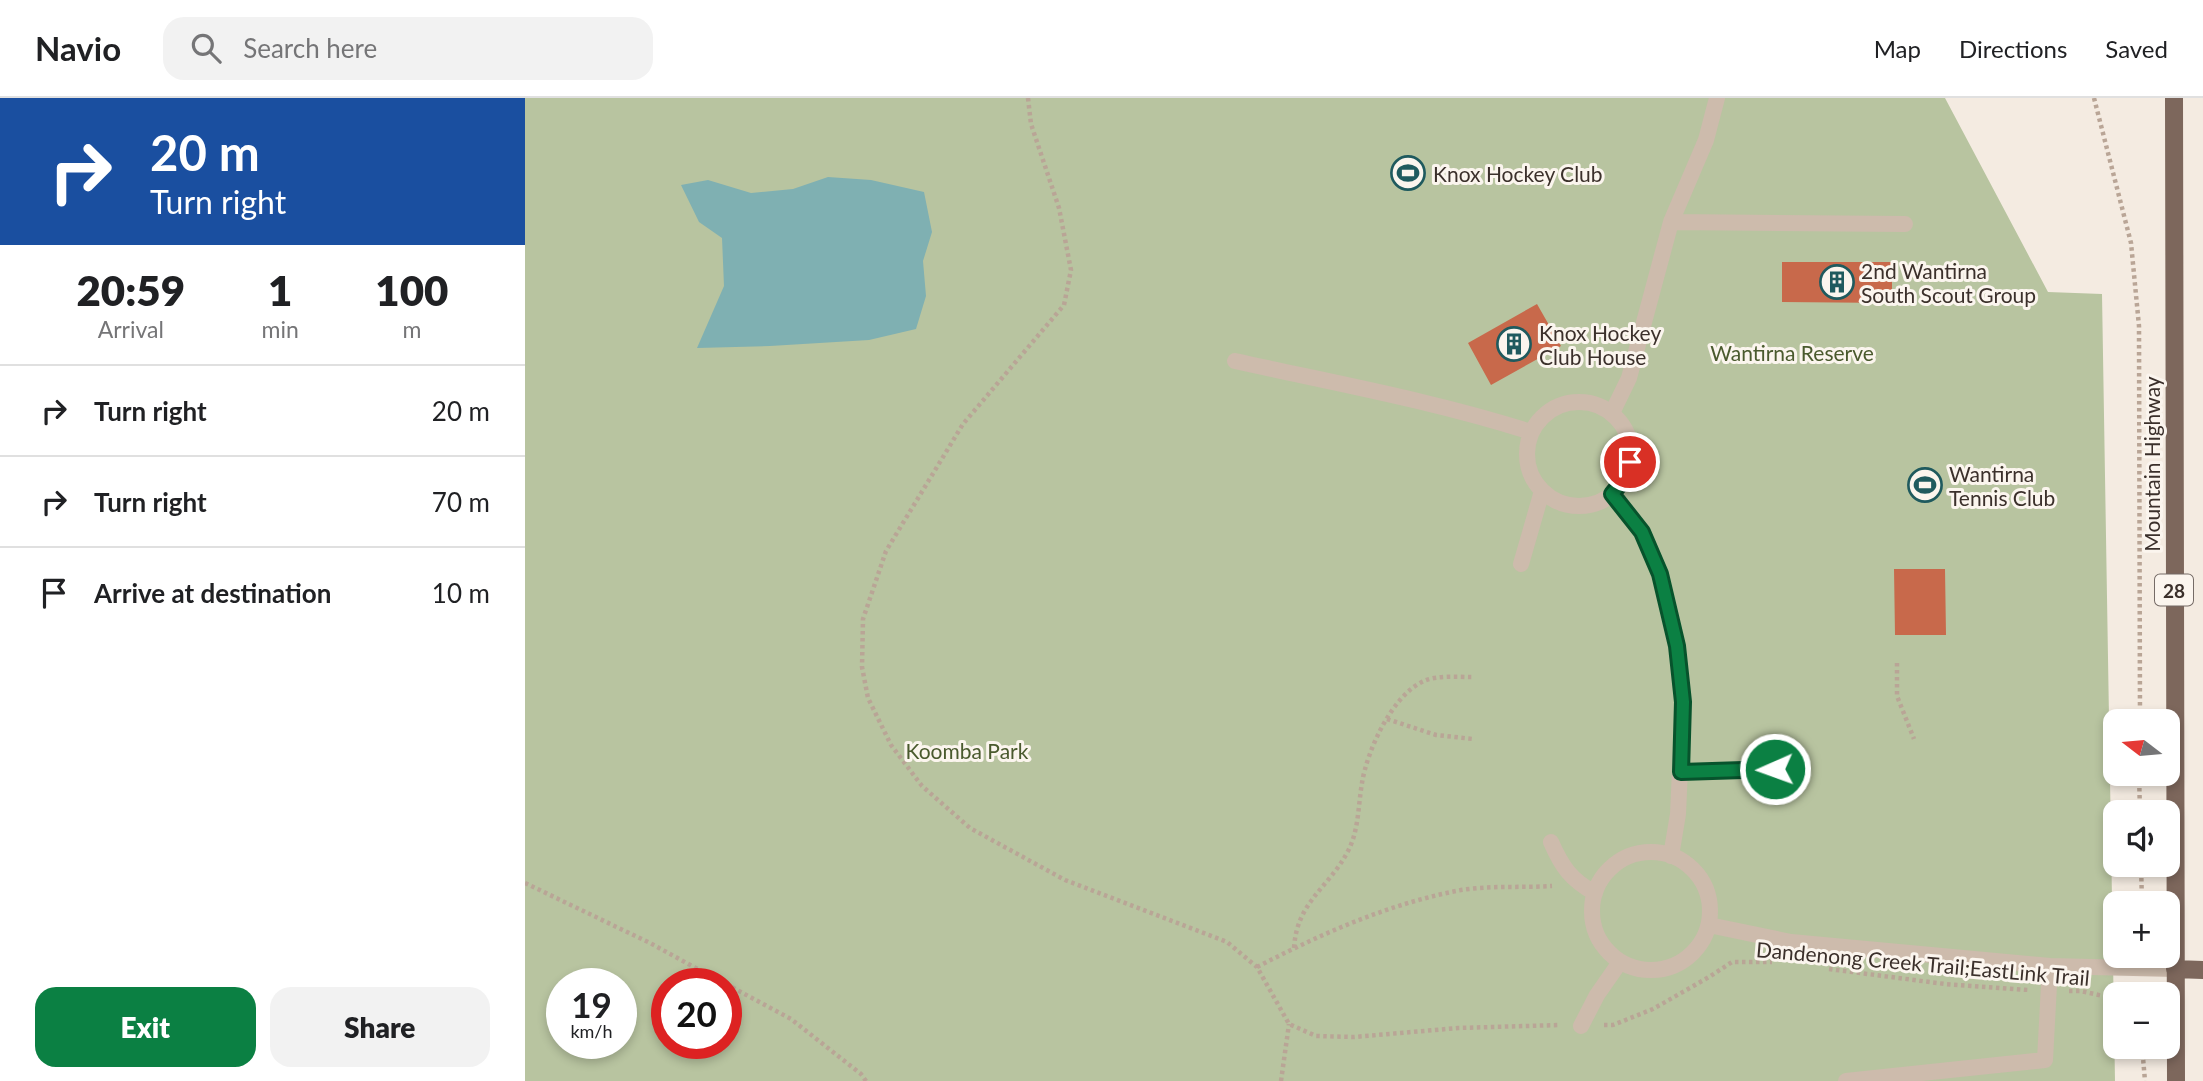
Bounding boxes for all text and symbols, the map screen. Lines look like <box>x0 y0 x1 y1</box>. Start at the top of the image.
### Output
search box <box>163 17 653 80</box>
text: Navio <box>35 28 121 68</box>
icon: search <box>187 29 225 67</box>
text: Search here <box>243 32 377 64</box>
text: Map <box>1874 34 1921 63</box>
text: Directions <box>1959 34 2067 63</box>
text: Saved <box>2105 34 2168 63</box>
text: 20 m <box>150 123 260 181</box>
icon: right <box>35 126 126 217</box>
sports icon: Knox Hockey Club <box>1389 154 1427 192</box>
place label: Knox Hockey Club <box>1433 161 1603 186</box>
text: Turn right <box>150 182 286 221</box>
place label: 2nd Wantirna South Scout Group <box>1861 258 2036 307</box>
building icon: 2nd Wantirna South Scout Group <box>1818 263 1856 301</box>
text: 20:59 <box>77 265 185 315</box>
text: 1 <box>268 265 292 315</box>
text: 100 <box>375 265 448 315</box>
text: Arrival <box>98 315 164 343</box>
text: min <box>262 315 299 343</box>
text: m <box>402 315 421 343</box>
place label: Knox Hockey Club House <box>1539 320 1661 369</box>
building icon: Knox Hockey Club House <box>1495 325 1533 363</box>
park label: Wantirna Reserve <box>1710 340 1874 365</box>
street label: Mountain Highway <box>2139 376 2164 552</box>
icon: right <box>35 392 73 430</box>
text: Turn right <box>94 395 207 427</box>
text: 20 m <box>432 395 490 427</box>
pin <box>1600 432 1660 492</box>
icon: arrive <box>1611 443 1649 481</box>
place label: Wantirna Tennis Club <box>1949 461 2055 510</box>
sports icon: Wantirna Tennis Club <box>1906 466 1944 504</box>
icon: right <box>35 483 73 521</box>
text: Turn right <box>94 486 207 518</box>
text: 70 m <box>432 486 490 518</box>
icon: arrive <box>35 574 73 612</box>
road number: 28 <box>2155 575 2193 606</box>
text: Arrive at destination <box>94 577 331 609</box>
text: 10 m <box>432 577 490 609</box>
north arrow <box>2103 709 2181 786</box>
map controls <box>2103 709 2180 1059</box>
position arrow <box>1738 732 1812 806</box>
park label: Koomba Park <box>906 738 1029 763</box>
button: sound <box>2103 800 2180 877</box>
button: + <box>2103 891 2180 968</box>
street label: Dandenong Creek Trail;EastLink Trail <box>1755 936 2091 990</box>
speed limit sign: 20 <box>651 968 742 1059</box>
button: − <box>2103 982 2180 1059</box>
text: 19 <box>571 983 612 1025</box>
button: Exit <box>35 987 256 1067</box>
button: Share <box>270 987 490 1067</box>
text: km/h <box>570 1020 613 1042</box>

